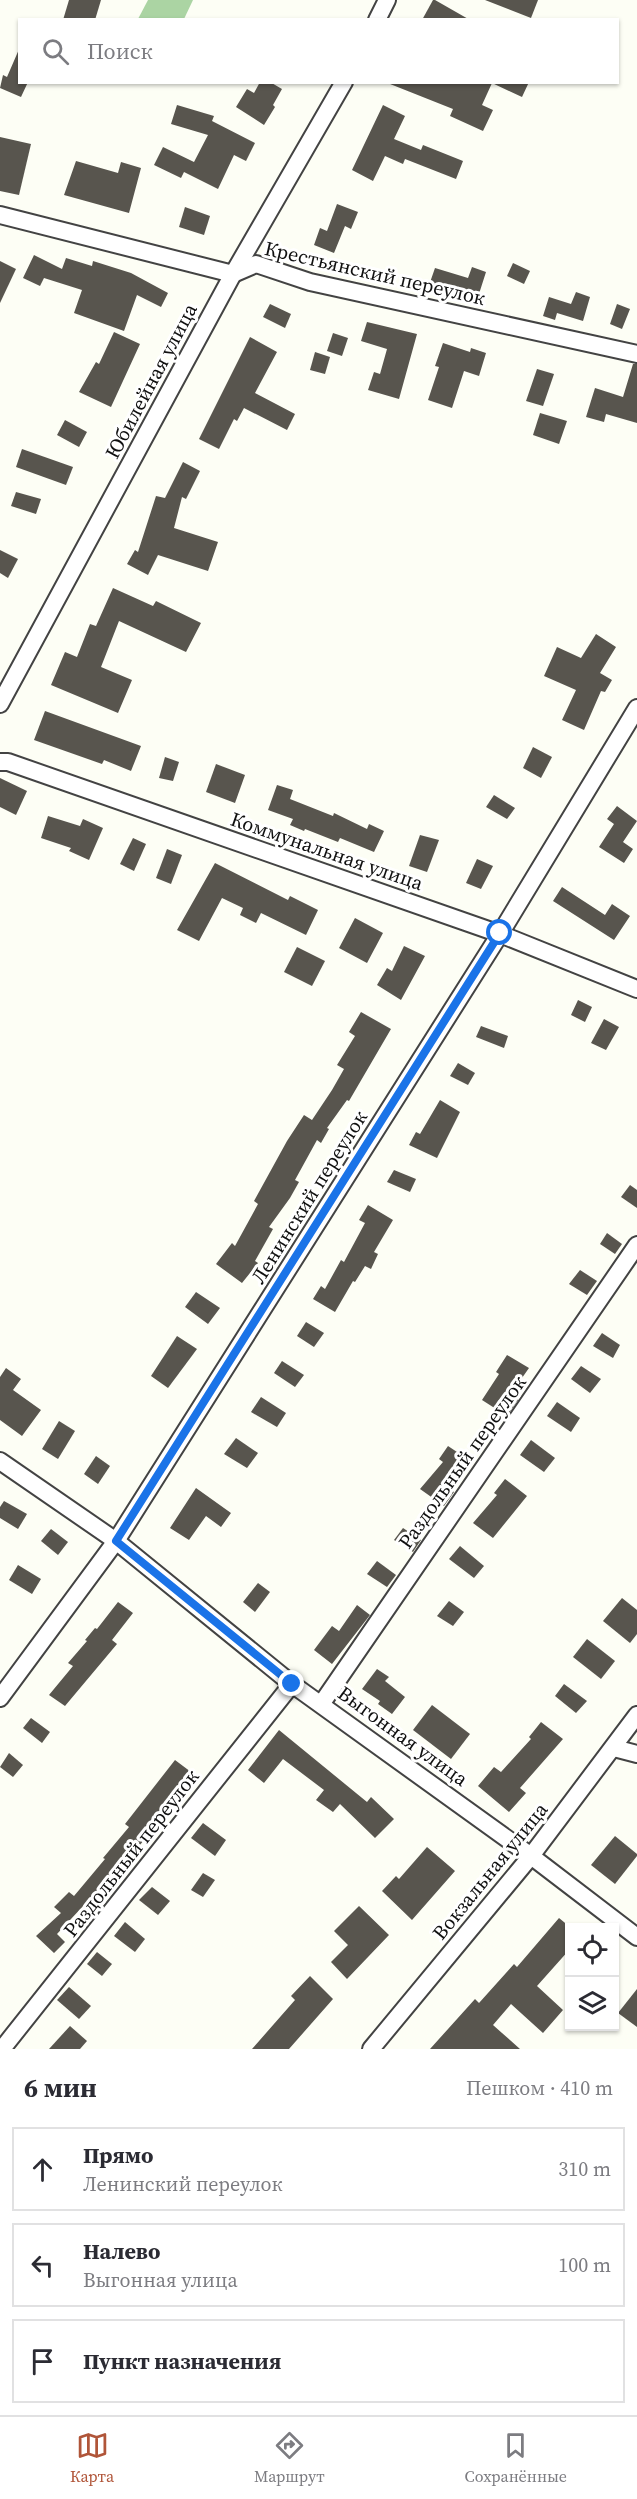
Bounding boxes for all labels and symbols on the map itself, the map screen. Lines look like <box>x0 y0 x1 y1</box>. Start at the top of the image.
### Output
street label: Крестьянский переулок <box>262 234 488 312</box>
street label: Юбилейная улица <box>98 298 204 464</box>
street label: Коммунальная улица <box>227 805 428 897</box>
route start <box>486 919 512 945</box>
street label: Ленинский переулок <box>244 1105 374 1289</box>
street label: Раздольный переулок <box>391 1370 533 1554</box>
route end <box>278 1670 304 1696</box>
street label: Выгонная улица <box>332 1679 474 1793</box>
street label: Раздольный переулок <box>57 1763 205 1943</box>
street label: Вокзальная улица <box>426 1796 555 1946</box>

